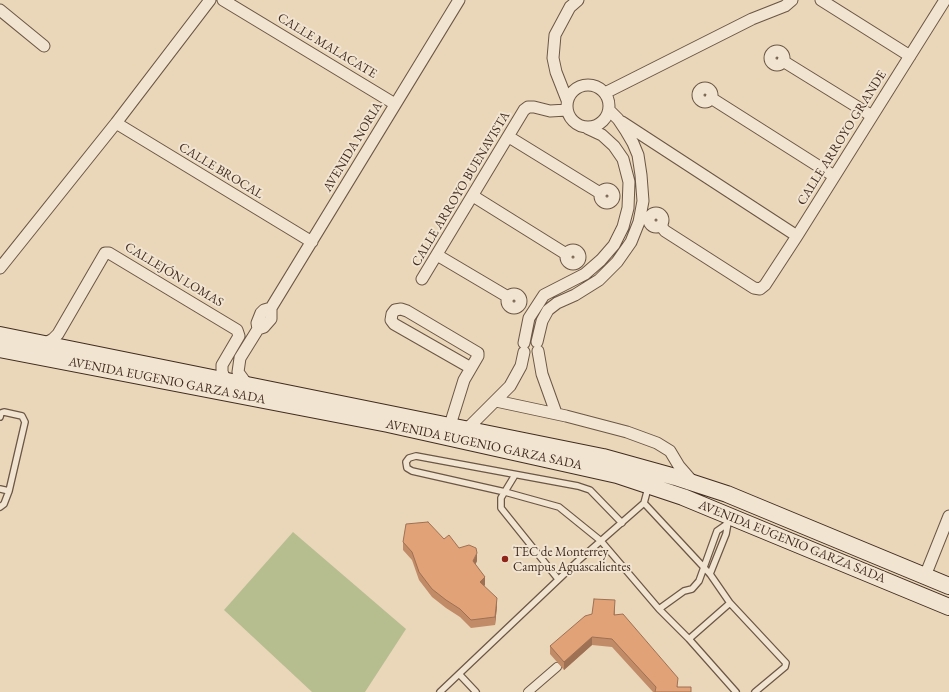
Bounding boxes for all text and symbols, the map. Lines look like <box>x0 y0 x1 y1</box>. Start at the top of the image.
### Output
street label: CALLE MALACATE <box>274 10 380 82</box>
street label: CALLE ARROYO GRANDE <box>794 68 890 208</box>
street label: AVENIDA NORIA <box>320 99 386 195</box>
street label: CALLE ARROYO BUENAVISTA <box>408 109 514 269</box>
street label: CALLE BROCAL <box>176 140 266 202</box>
street label: CALLEJÓN LOMAS <box>122 239 226 311</box>
street label: AVENIDA EUGENIO GARZA SADA <box>67 354 267 408</box>
street label: AVENIDA EUGENIO GARZA SADA <box>384 417 584 473</box>
street label: AVENIDA EUGENIO GARZA SADA <box>696 497 888 587</box>
place label: TEC de Monterrey Campus Aguascalientes <box>513 544 631 575</box>
marker: TEC de Monterrey Campus Aguascalientes <box>500 554 510 564</box>

